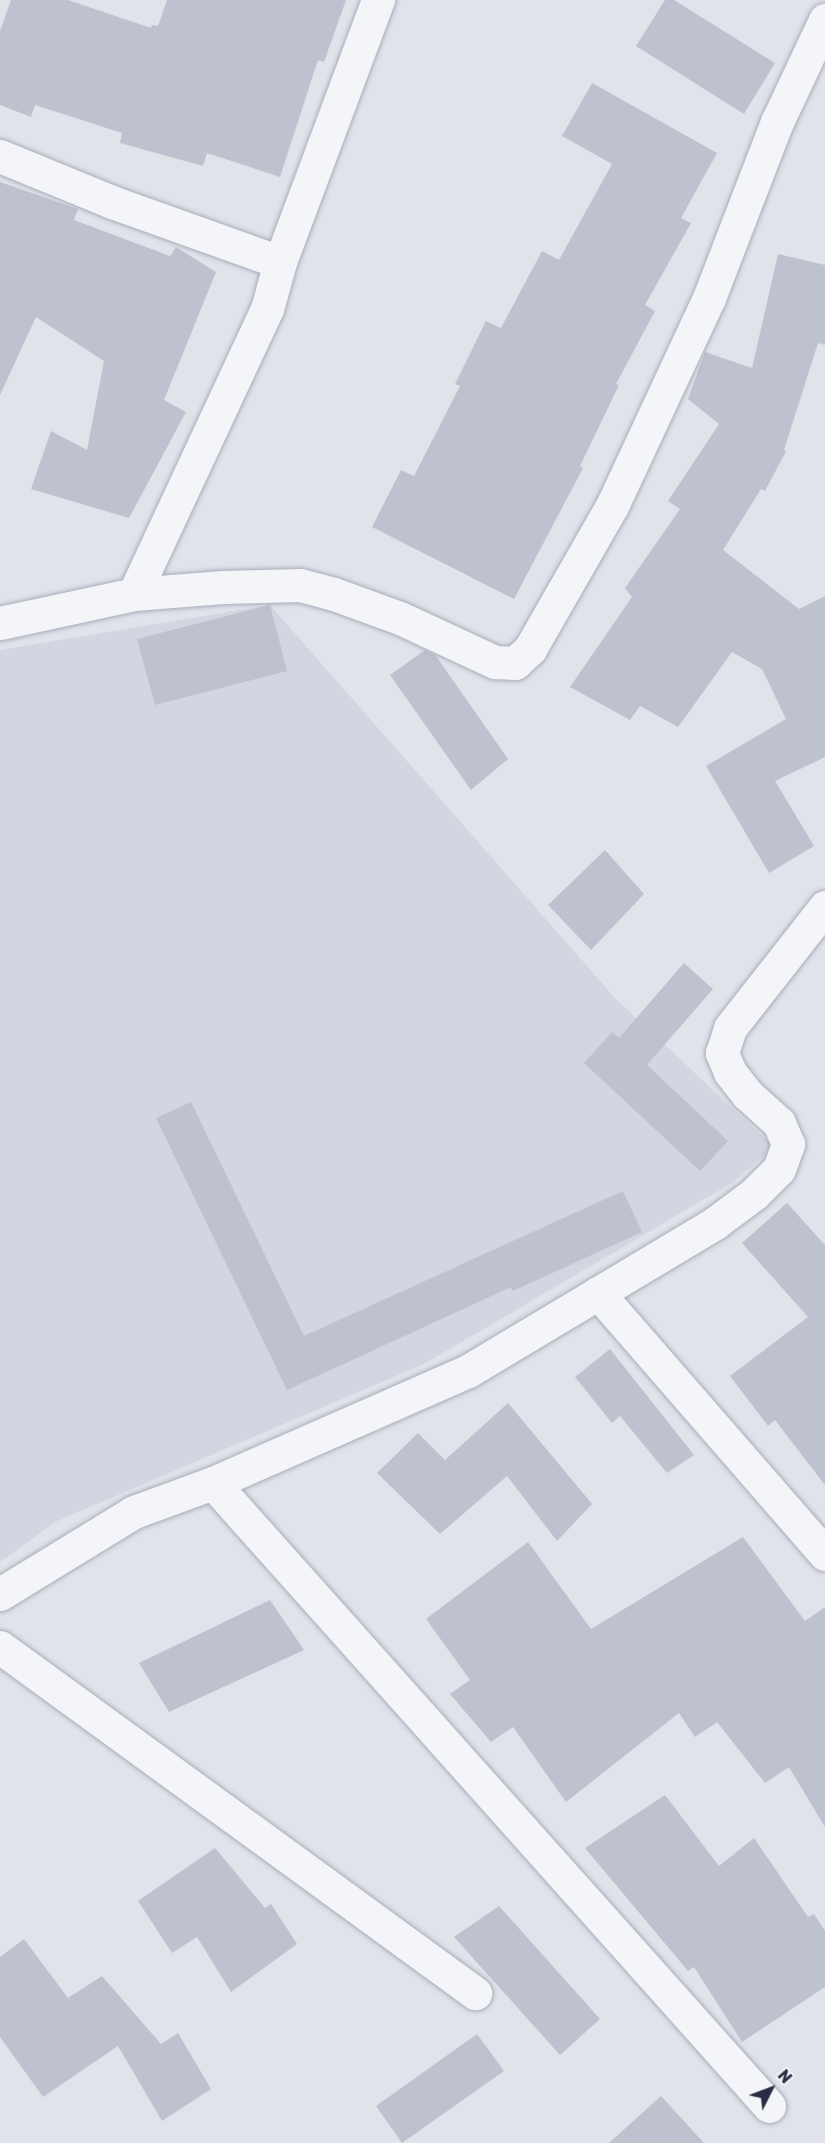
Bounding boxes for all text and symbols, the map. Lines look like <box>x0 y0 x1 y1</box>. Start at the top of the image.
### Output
north arrow <box>741 2059 801 2119</box>
text: N <box>774 2066 796 2087</box>

